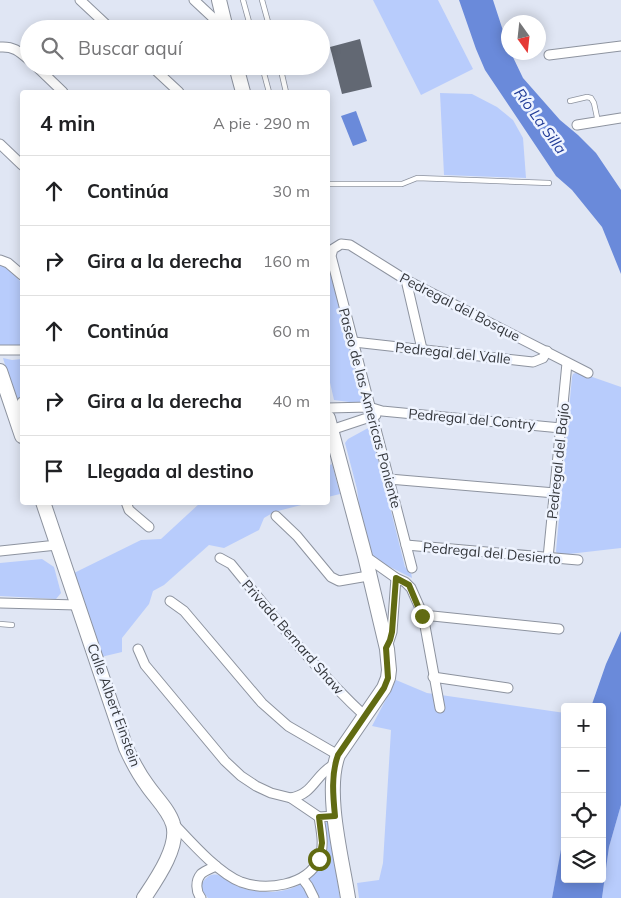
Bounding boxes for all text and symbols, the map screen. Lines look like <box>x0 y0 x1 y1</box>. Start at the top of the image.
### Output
north arrow <box>501 15 546 60</box>
search box <box>20 20 330 75</box>
icon: search <box>38 34 66 62</box>
text: Buscar aquí <box>78 36 182 60</box>
water label: Río La Silla <box>510 84 571 157</box>
text: 4 min <box>40 110 95 136</box>
text: A pie · 290 m <box>213 113 310 133</box>
icon: ahead <box>40 177 68 205</box>
text: Continúa <box>87 179 169 203</box>
text: 30 m <box>273 181 310 201</box>
icon: right <box>40 247 68 275</box>
text: Gira a la derecha <box>87 249 242 273</box>
text: 160 m <box>263 251 310 271</box>
street label: Pedregal del Bosque <box>397 269 523 345</box>
street label: Paseo de las Americas Poniente <box>335 306 405 510</box>
icon: ahead <box>40 317 68 345</box>
text: Continúa <box>87 319 169 343</box>
text: 60 m <box>273 321 310 341</box>
street label: Pedregal del Valle <box>394 338 512 368</box>
icon: right <box>40 387 68 415</box>
text: Gira a la derecha <box>87 389 242 413</box>
text: 40 m <box>273 391 310 411</box>
street label: Pedregal del Bajío <box>543 402 573 520</box>
street label: Pedregal del Contry <box>408 404 537 434</box>
icon: arrive <box>40 457 68 485</box>
text: Llegada al destino <box>87 459 254 483</box>
street label: Pedregal del Desierto <box>422 538 562 568</box>
street label: Privada Bernard Shaw <box>238 576 348 698</box>
route end <box>411 605 434 628</box>
street label: Calle Albert Einstein <box>83 641 145 769</box>
map controls <box>561 703 606 883</box>
button: + <box>561 703 606 748</box>
button: − <box>561 748 606 793</box>
button: locate <box>561 793 606 838</box>
button: layers <box>561 838 606 883</box>
route start <box>308 848 331 871</box>

